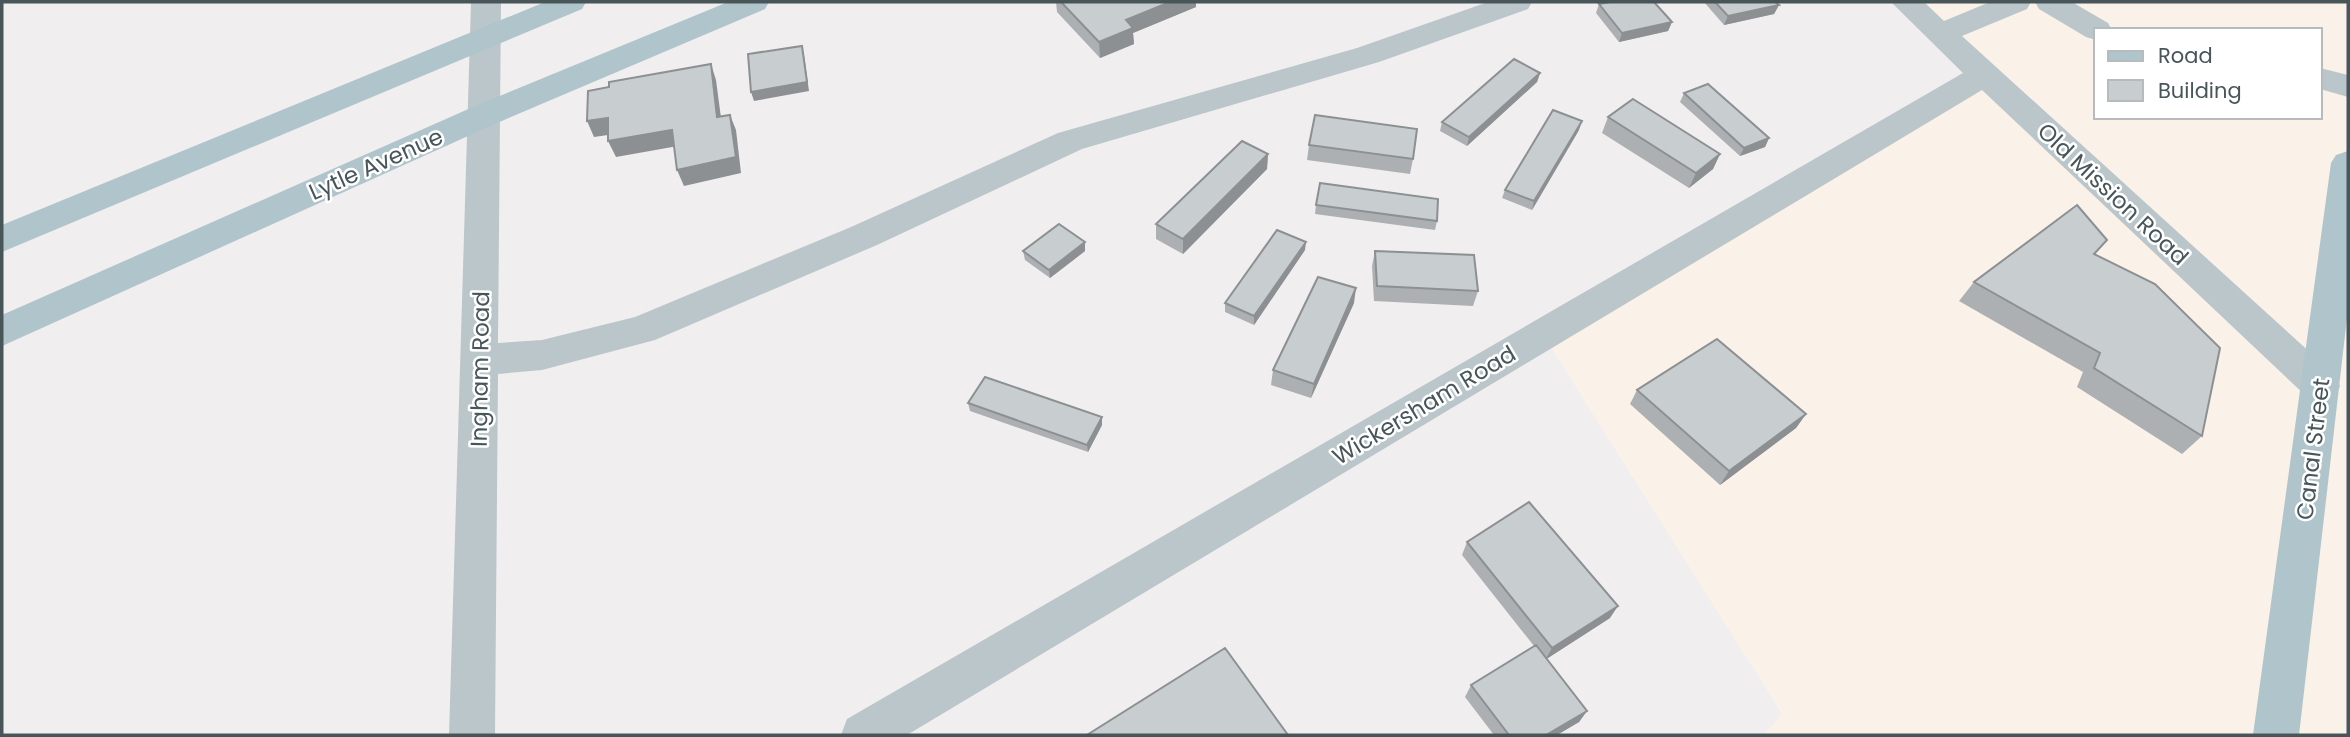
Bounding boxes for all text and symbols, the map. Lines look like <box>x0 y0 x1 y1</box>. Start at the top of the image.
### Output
legend <box>2094 28 2322 119</box>
text: Road <box>2158 41 2213 70</box>
text: Building <box>2158 76 2242 105</box>
street label: Old Mission Road <box>2030 115 2196 273</box>
street label: Lytle Avenue <box>304 120 448 208</box>
street label: Ingham Road <box>463 291 497 447</box>
street label: Wickersham Road <box>1326 338 1522 472</box>
street label: Canal Street <box>2288 376 2338 522</box>

